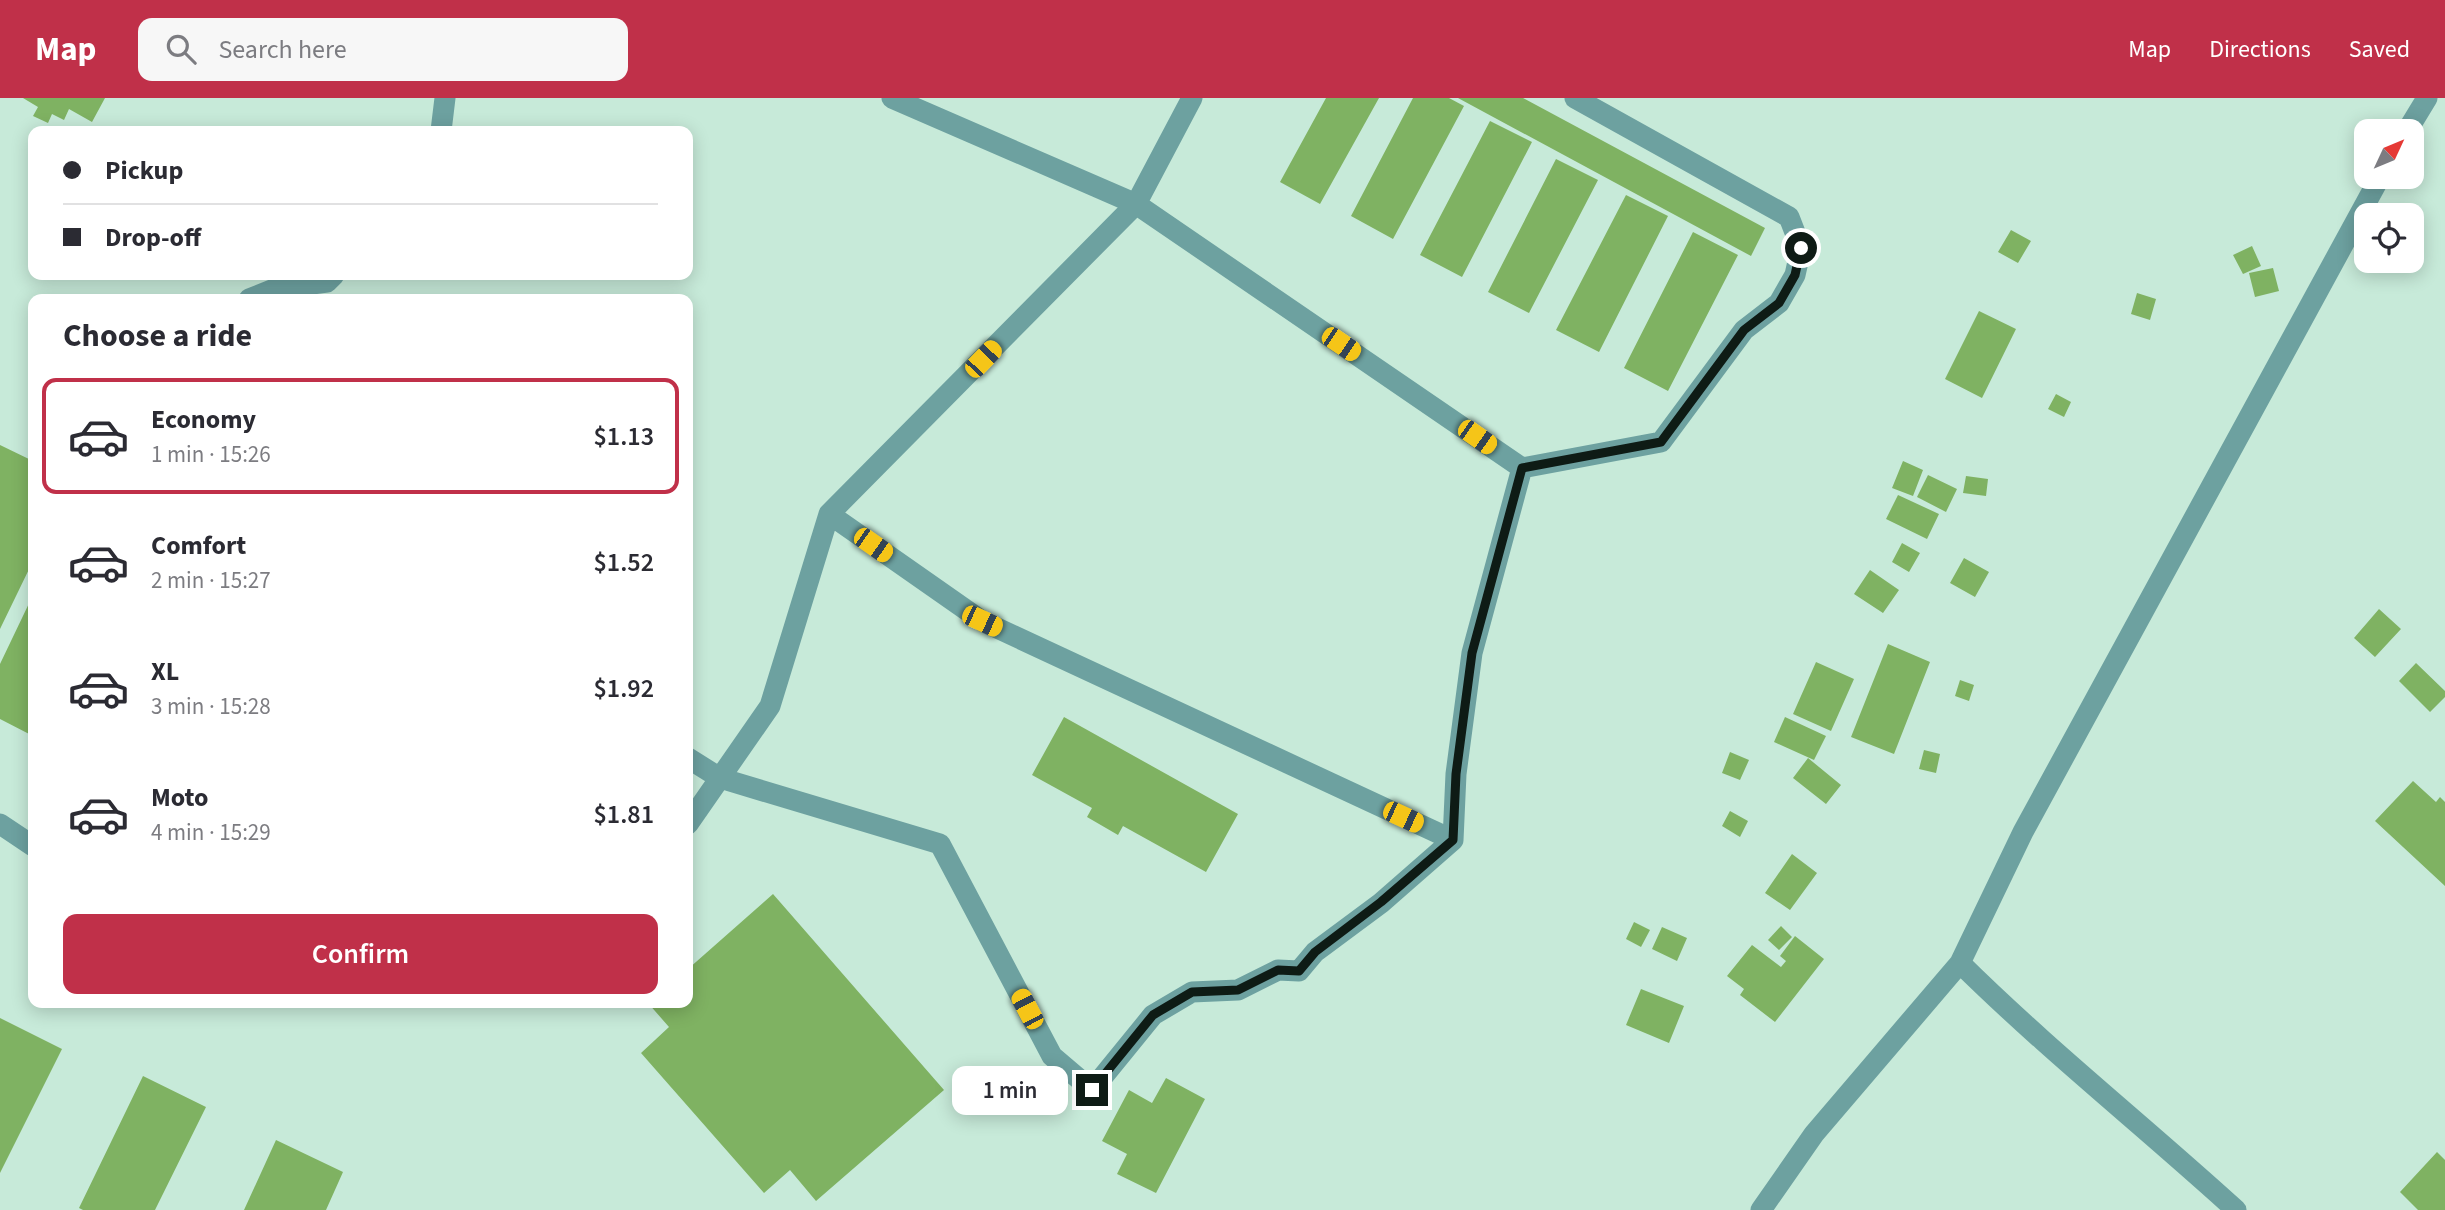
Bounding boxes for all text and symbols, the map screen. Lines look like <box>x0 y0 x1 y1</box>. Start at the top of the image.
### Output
search box <box>138 18 628 81</box>
text: Map <box>35 26 96 73</box>
icon: search <box>162 30 200 68</box>
text: Search here <box>218 31 347 68</box>
text: Map <box>2128 32 2171 67</box>
text: Directions <box>2209 32 2311 67</box>
text: Saved <box>2349 32 2410 67</box>
north arrow <box>2354 119 2424 189</box>
map controls <box>2354 119 2424 273</box>
text: Pickup <box>105 152 183 189</box>
button: locate <box>2354 203 2424 273</box>
text: Drop-off <box>105 219 201 256</box>
route start <box>1785 232 1817 264</box>
text: Choose a ride <box>63 313 252 359</box>
car <box>1318 324 1365 364</box>
car <box>961 337 1006 381</box>
text: Economy <box>151 401 256 438</box>
icon: car <box>67 405 130 468</box>
car <box>1454 416 1501 458</box>
text: $1.13 <box>593 418 654 455</box>
text: 1 min · 15:26 <box>151 438 271 471</box>
car <box>850 524 897 566</box>
text: Comfort <box>151 527 246 564</box>
icon: car <box>67 531 130 594</box>
text: $1.52 <box>593 544 654 581</box>
text: 2 min · 15:27 <box>151 564 271 597</box>
car <box>959 603 1006 639</box>
text: XL <box>151 653 179 690</box>
icon: car <box>67 657 130 720</box>
text: $1.92 <box>593 670 654 707</box>
text: 3 min · 15:28 <box>151 690 271 723</box>
text: Moto <box>151 779 208 816</box>
icon: car <box>67 783 130 846</box>
text: $1.81 <box>593 796 654 833</box>
car <box>1380 799 1427 835</box>
text: 4 min · 15:29 <box>151 816 271 849</box>
button: Confirm <box>63 914 658 994</box>
car <box>1008 986 1047 1032</box>
callout: 1 min <box>952 1066 1068 1114</box>
text: 1 min <box>983 1074 1037 1107</box>
route end <box>1076 1074 1108 1106</box>

